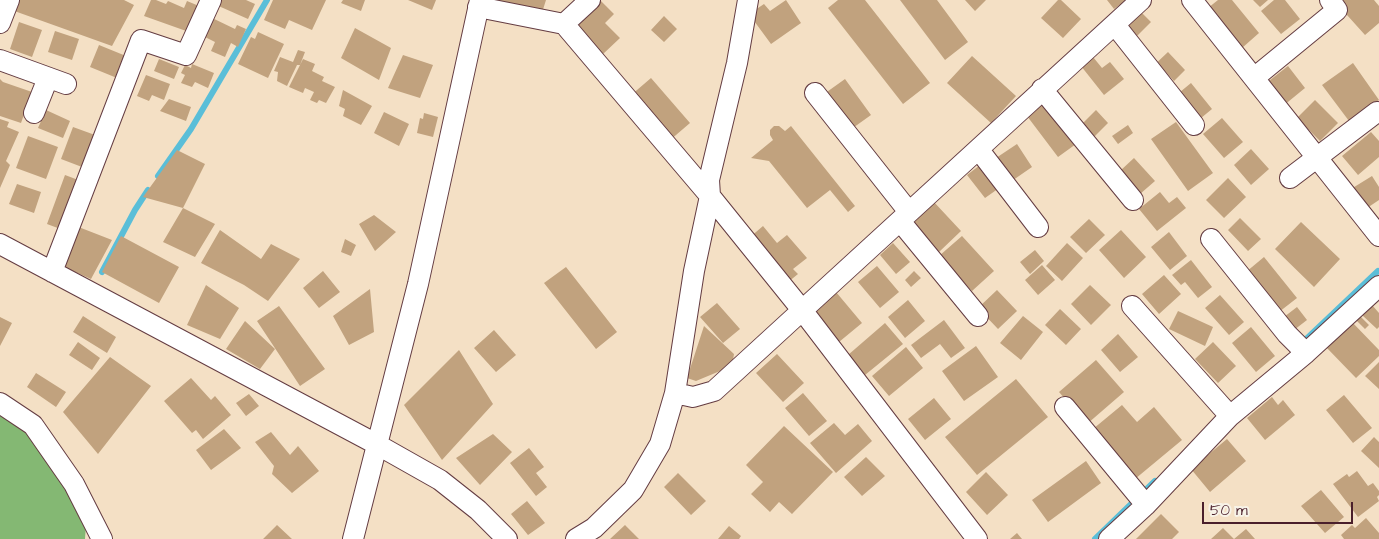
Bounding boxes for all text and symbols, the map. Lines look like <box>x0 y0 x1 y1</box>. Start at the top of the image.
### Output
scale bar <box>1204 492 1355 524</box>
text: 50 m <box>1210 500 1248 521</box>

